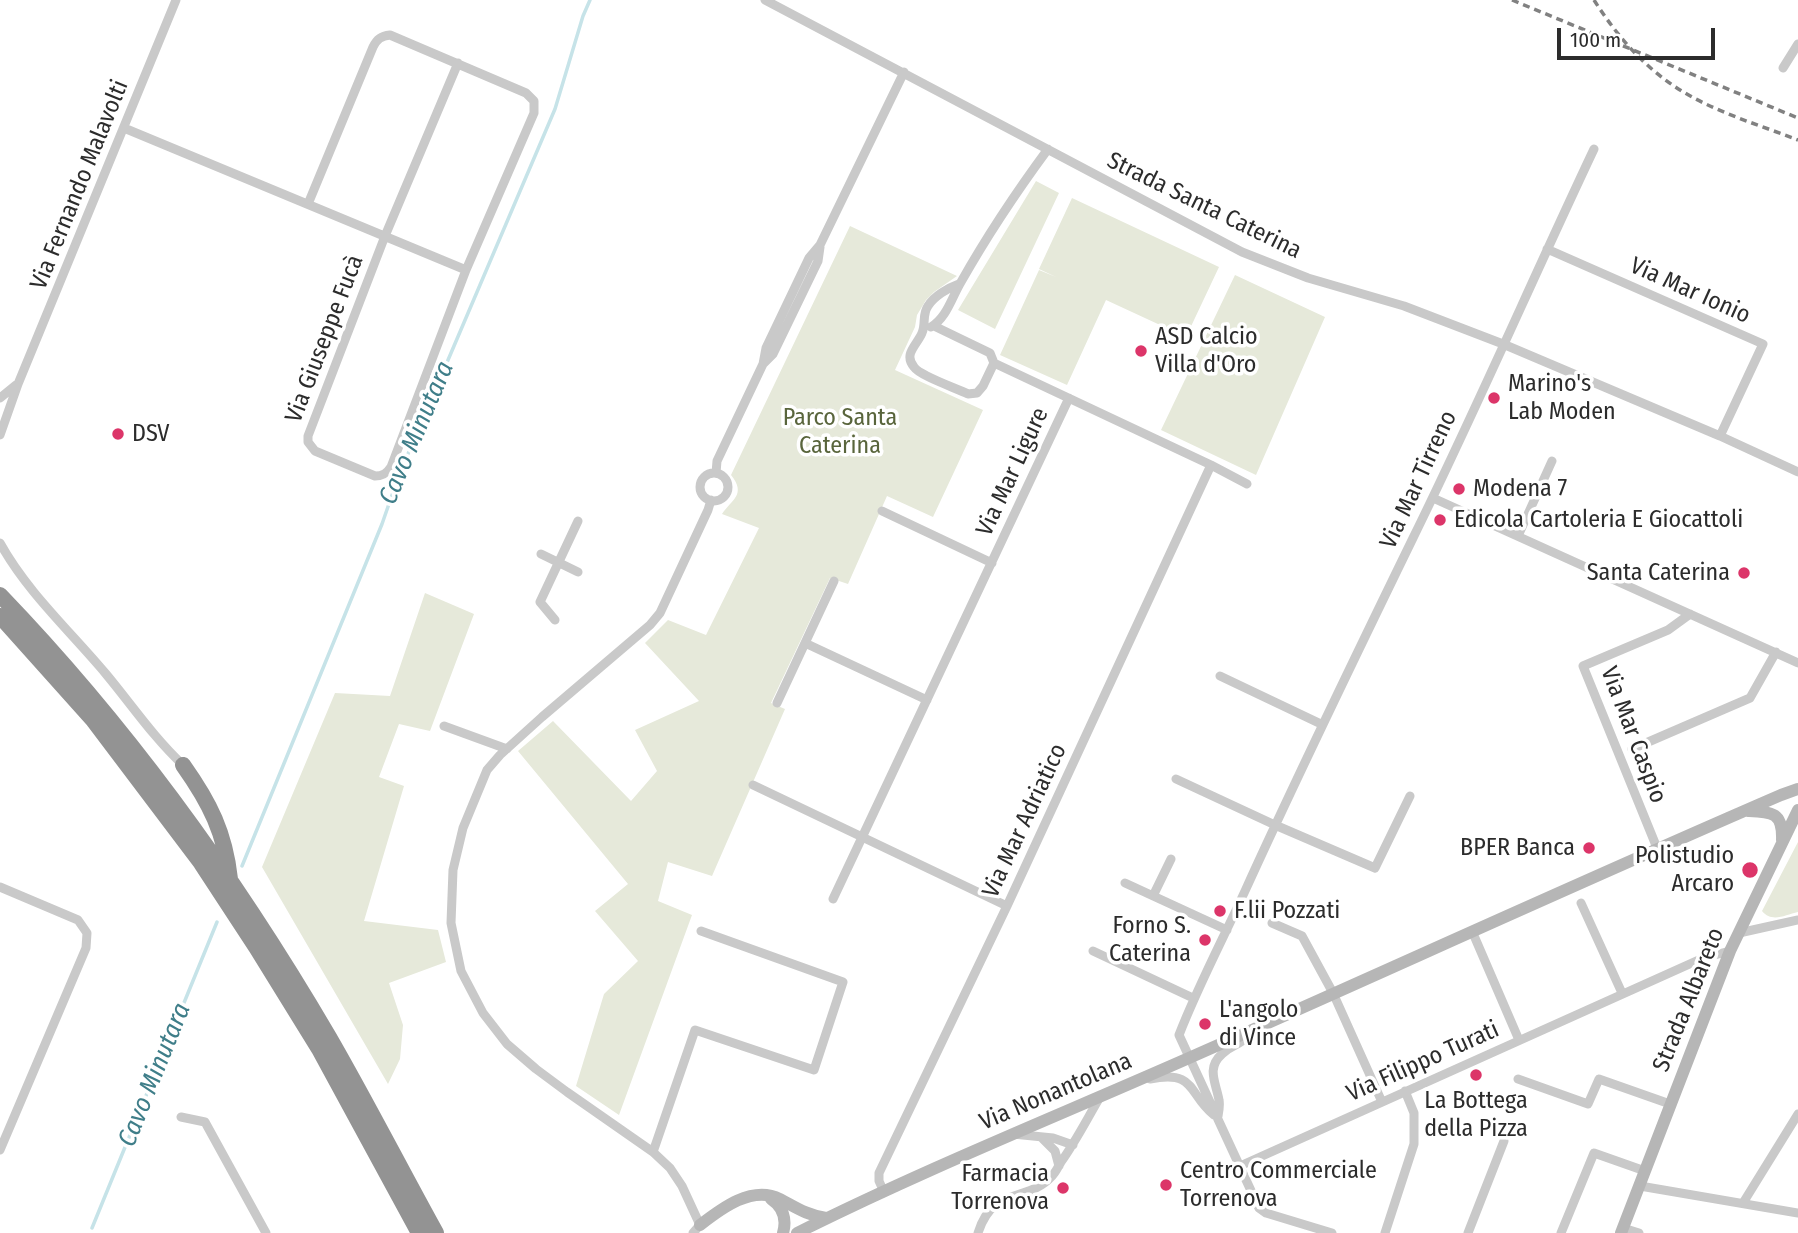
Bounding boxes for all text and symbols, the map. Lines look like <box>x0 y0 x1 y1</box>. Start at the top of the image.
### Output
scale bar <box>1560 14 1717 58</box>
text: 100 m <box>1570 27 1621 53</box>
street label: Via Fernando Malavolti <box>25 76 135 294</box>
street label: Strada Santa Caterina <box>1102 146 1306 266</box>
street label: Via Giuseppe Fucà <box>280 251 370 427</box>
street label: Via Mar Ionio <box>1625 252 1755 330</box>
place label: ASD Calcio Villa d'Oro <box>1155 323 1258 379</box>
marker: ASD Calcio Villa d'Oro <box>1133 343 1149 359</box>
water label: Cavo Minutara <box>373 357 461 509</box>
place label: Marino's Lab Moden <box>1508 370 1616 426</box>
marker: Marino's Lab Moden <box>1486 390 1502 406</box>
street label: Via Mar Ligure <box>971 403 1055 541</box>
park label: Parco Santa Caterina <box>783 404 897 460</box>
street label: Via Mar Tirreno <box>1374 406 1464 554</box>
place label: DSV <box>132 420 170 448</box>
marker: DSV <box>110 426 126 442</box>
place label: Modena 7 <box>1473 475 1567 503</box>
marker: Modena 7 <box>1451 481 1467 497</box>
place label: Edicola Cartoleria E Giocattoli <box>1454 506 1743 534</box>
marker: Edicola Cartoleria E Giocattoli <box>1432 512 1448 528</box>
place label: Santa Caterina <box>1587 559 1730 587</box>
marker: Santa Caterina <box>1736 565 1752 581</box>
street label: Via Mar Caspio <box>1594 663 1672 807</box>
street label: Via Mar Adriatico <box>977 739 1073 903</box>
place label: BPER Banca <box>1460 834 1575 862</box>
marker: BPER Banca <box>1581 840 1597 856</box>
place label: Polistudio Arcaro <box>1635 842 1734 898</box>
marker: Polistudio Arcaro <box>1740 860 1760 880</box>
place label: F.lii Pozzati <box>1234 897 1340 925</box>
marker: F.lii Pozzati <box>1212 903 1228 919</box>
place label: Forno S. Caterina <box>1109 912 1191 968</box>
street label: Strada Albareto <box>1647 924 1731 1076</box>
marker: Forno S. Caterina <box>1197 932 1213 948</box>
place label: L'angolo di Vince <box>1219 996 1298 1052</box>
water label: Cavo Minutara <box>112 999 198 1151</box>
marker: L'angolo di Vince <box>1197 1016 1213 1032</box>
street label: Via Filippo Turati <box>1342 1016 1504 1108</box>
street label: Via Nonantolana <box>976 1047 1136 1137</box>
marker: La Bottega della Pizza <box>1468 1067 1484 1083</box>
place label: La Bottega della Pizza <box>1424 1087 1528 1143</box>
place label: Centro Commerciale Torrenova <box>1180 1157 1377 1213</box>
place label: Farmacia Torrenova <box>951 1160 1049 1216</box>
marker: Centro Commerciale Torrenova <box>1158 1177 1174 1193</box>
marker: Farmacia Torrenova <box>1055 1180 1071 1196</box>

